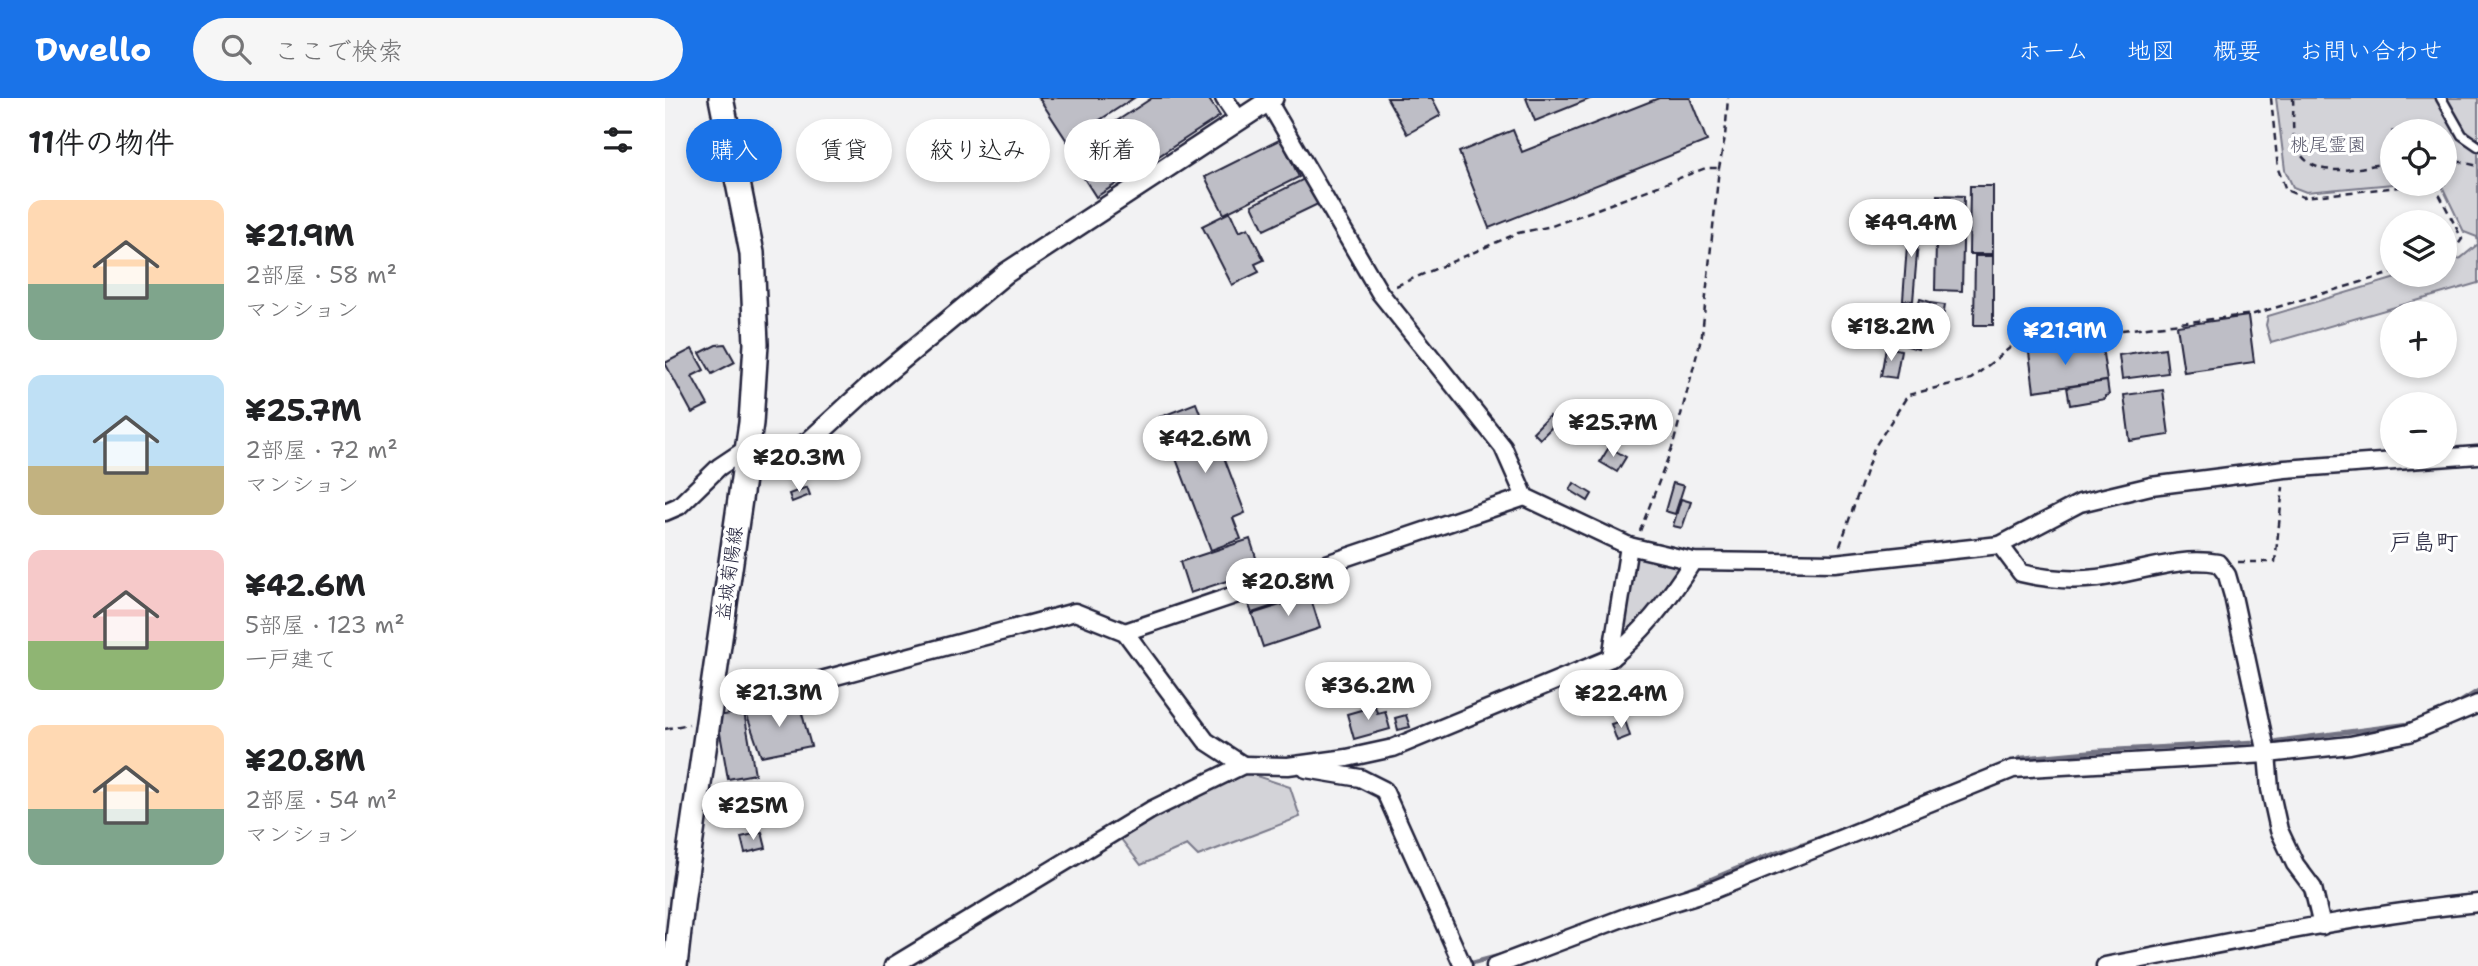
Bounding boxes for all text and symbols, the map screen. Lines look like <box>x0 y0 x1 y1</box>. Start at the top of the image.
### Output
search box <box>193 18 683 81</box>
text: Dwello <box>35 27 151 72</box>
icon: search <box>217 30 255 68</box>
text: ここで検索 <box>273 33 403 68</box>
text: ホーム <box>2018 35 2089 67</box>
text: 地図 <box>2127 35 2175 67</box>
text: 概要 <box>2213 35 2261 67</box>
text: お問い合わせ <box>2299 35 2443 67</box>
chip: 購入 <box>686 119 782 182</box>
chip: 賃貸 <box>796 119 892 182</box>
chip: 絞り込み <box>906 119 1050 182</box>
chip: 新着 <box>1064 119 1160 182</box>
map controls <box>2380 119 2457 469</box>
button: locate <box>2380 119 2457 196</box>
icon: filters <box>599 121 637 159</box>
text: 11件の物件 <box>28 122 175 163</box>
park label: 桃尾霊園 <box>2290 132 2366 157</box>
pin: ¥49.4M <box>1854 200 1968 259</box>
text: ¥49.4M <box>1865 207 1957 237</box>
button: layers <box>2380 210 2457 287</box>
text: ¥21.9M <box>245 215 355 256</box>
icon: home <box>84 228 168 312</box>
text: 2部屋 · 58 m² <box>245 260 397 290</box>
text: マンション <box>245 294 359 324</box>
button: + <box>2380 301 2457 378</box>
pin: ¥18.2M <box>1834 303 1948 363</box>
pin: ¥21.9M <box>2008 308 2122 367</box>
text: ¥18.2M <box>1847 311 1935 341</box>
text: ¥21.9M <box>2023 315 2107 345</box>
text: ¥25.7M <box>245 390 362 431</box>
button: − <box>2380 392 2457 469</box>
pin: ¥25.7M <box>1556 400 1670 459</box>
icon: home <box>84 403 168 487</box>
text: ¥25.7M <box>1568 407 1658 437</box>
pin: ¥42.6M <box>1148 416 1262 475</box>
text: ¥42.6M <box>1159 423 1251 453</box>
pin: ¥20.3M <box>742 434 856 494</box>
text: 2部屋 · 72 m² <box>245 435 398 465</box>
text: ¥20.3M <box>753 442 845 472</box>
text: マンション <box>245 469 359 499</box>
street label: 益城菊陽線 <box>710 524 748 622</box>
district label: 戸島町 <box>2390 527 2459 557</box>
pin: ¥20.8M <box>1231 559 1345 618</box>
text: ¥42.6M <box>245 565 366 606</box>
text: ¥20.8M <box>1242 566 1334 596</box>
icon: home <box>84 578 168 662</box>
text: 5部屋 · 123 m² <box>245 610 405 640</box>
text: 一戸建て <box>245 644 337 674</box>
pin: ¥36.2M <box>1311 662 1425 722</box>
pin: ¥21.3M <box>722 670 836 729</box>
text: ¥36.2M <box>1321 670 1415 700</box>
pin: ¥22.4M <box>1564 670 1678 730</box>
text: ¥21.3M <box>736 677 822 707</box>
text: ¥22.4M <box>1575 678 1667 708</box>
text: ¥20.8M <box>245 740 365 781</box>
icon: home <box>84 753 168 837</box>
pin: ¥25M <box>712 782 794 842</box>
text: 2部屋 · 54 m² <box>245 785 397 815</box>
text: ¥25M <box>718 790 788 820</box>
text: マンション <box>245 819 359 849</box>

